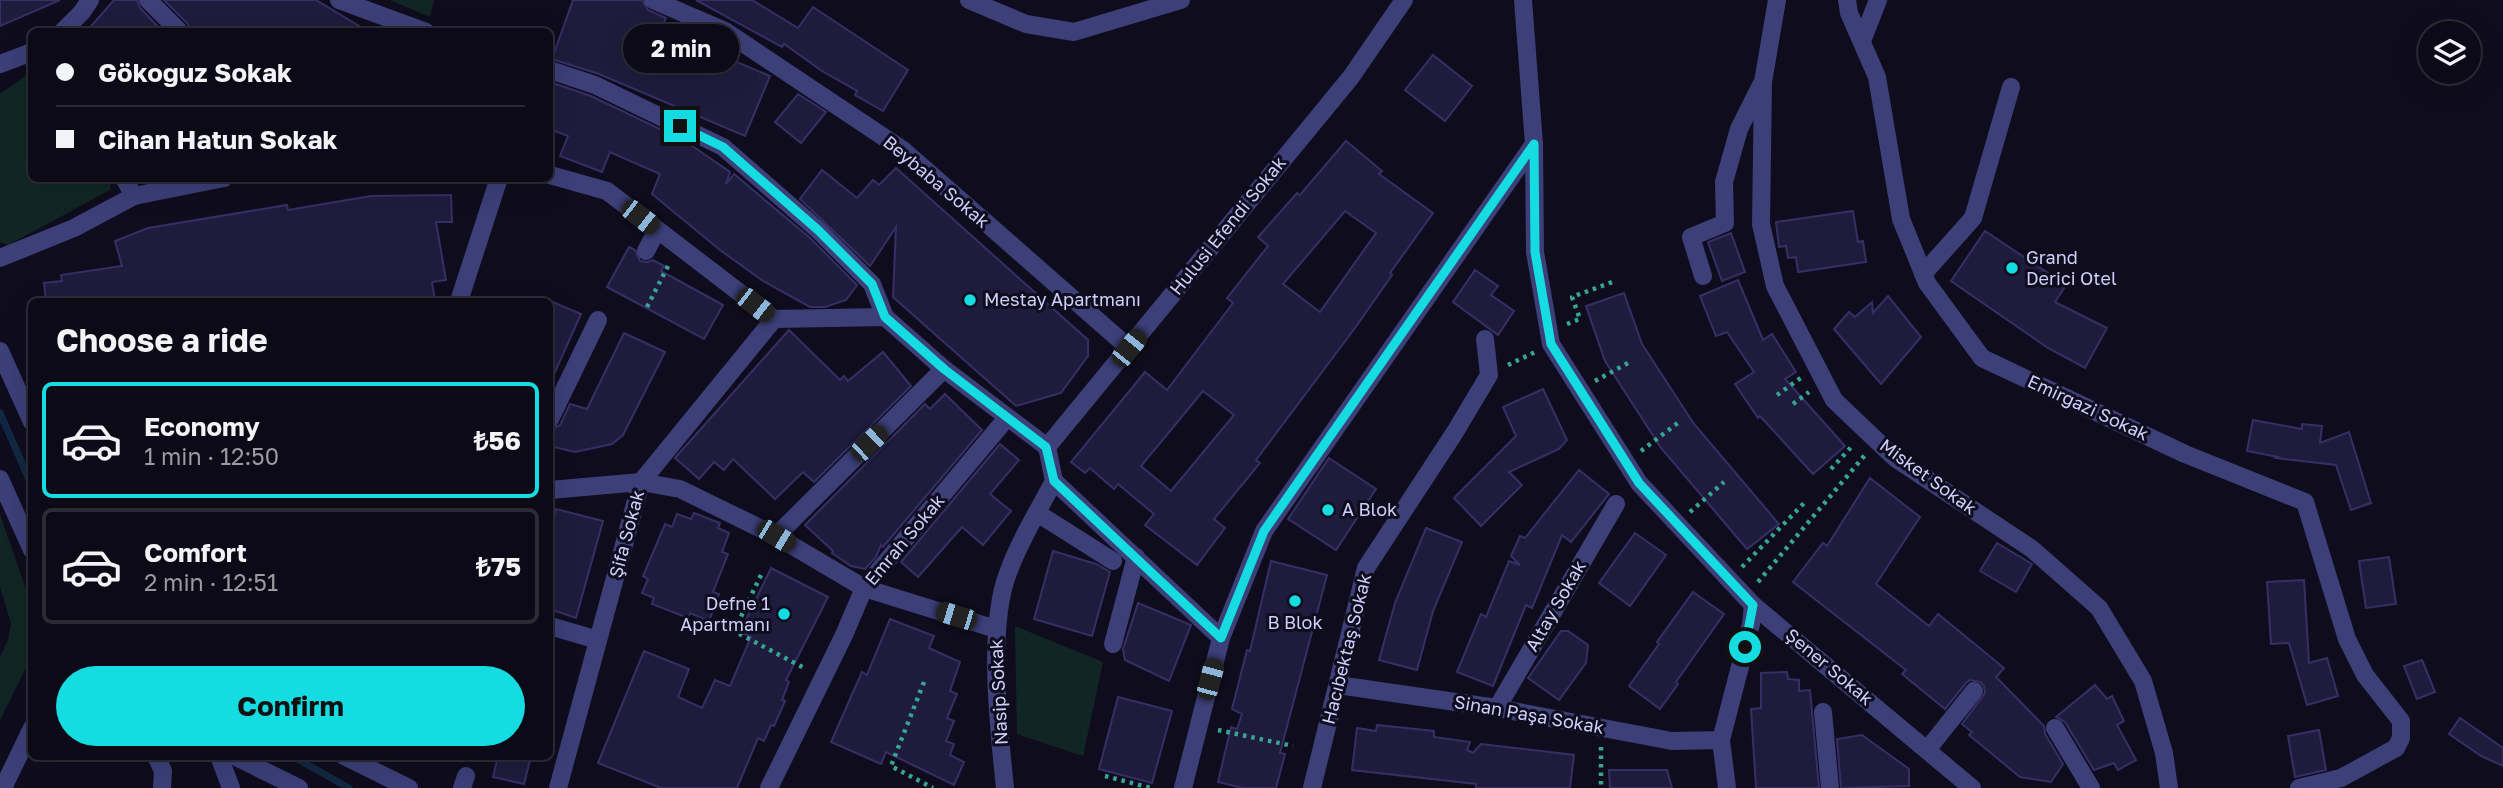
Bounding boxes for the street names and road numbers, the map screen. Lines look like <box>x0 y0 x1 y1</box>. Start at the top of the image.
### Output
street label: Beybaba Sokak <box>879 130 994 232</box>
street label: Hulusi Efendi Sokak <box>1165 152 1290 299</box>
street label: Emirgazi Sokak <box>2024 369 2152 445</box>
street label: Misket Sokak <box>1876 434 1981 519</box>
street label: Şifa Sokak <box>604 487 648 580</box>
street label: Emrah Sokak <box>860 489 949 589</box>
street label: Altay Sokak <box>1520 556 1590 655</box>
street label: Hacıbektaş Sokak <box>1317 571 1375 726</box>
street label: Şener Sokak <box>1781 623 1878 709</box>
street label: Nasip Sokak <box>984 638 1012 746</box>
street label: Sinan Paşa Sokak <box>1453 690 1606 738</box>

